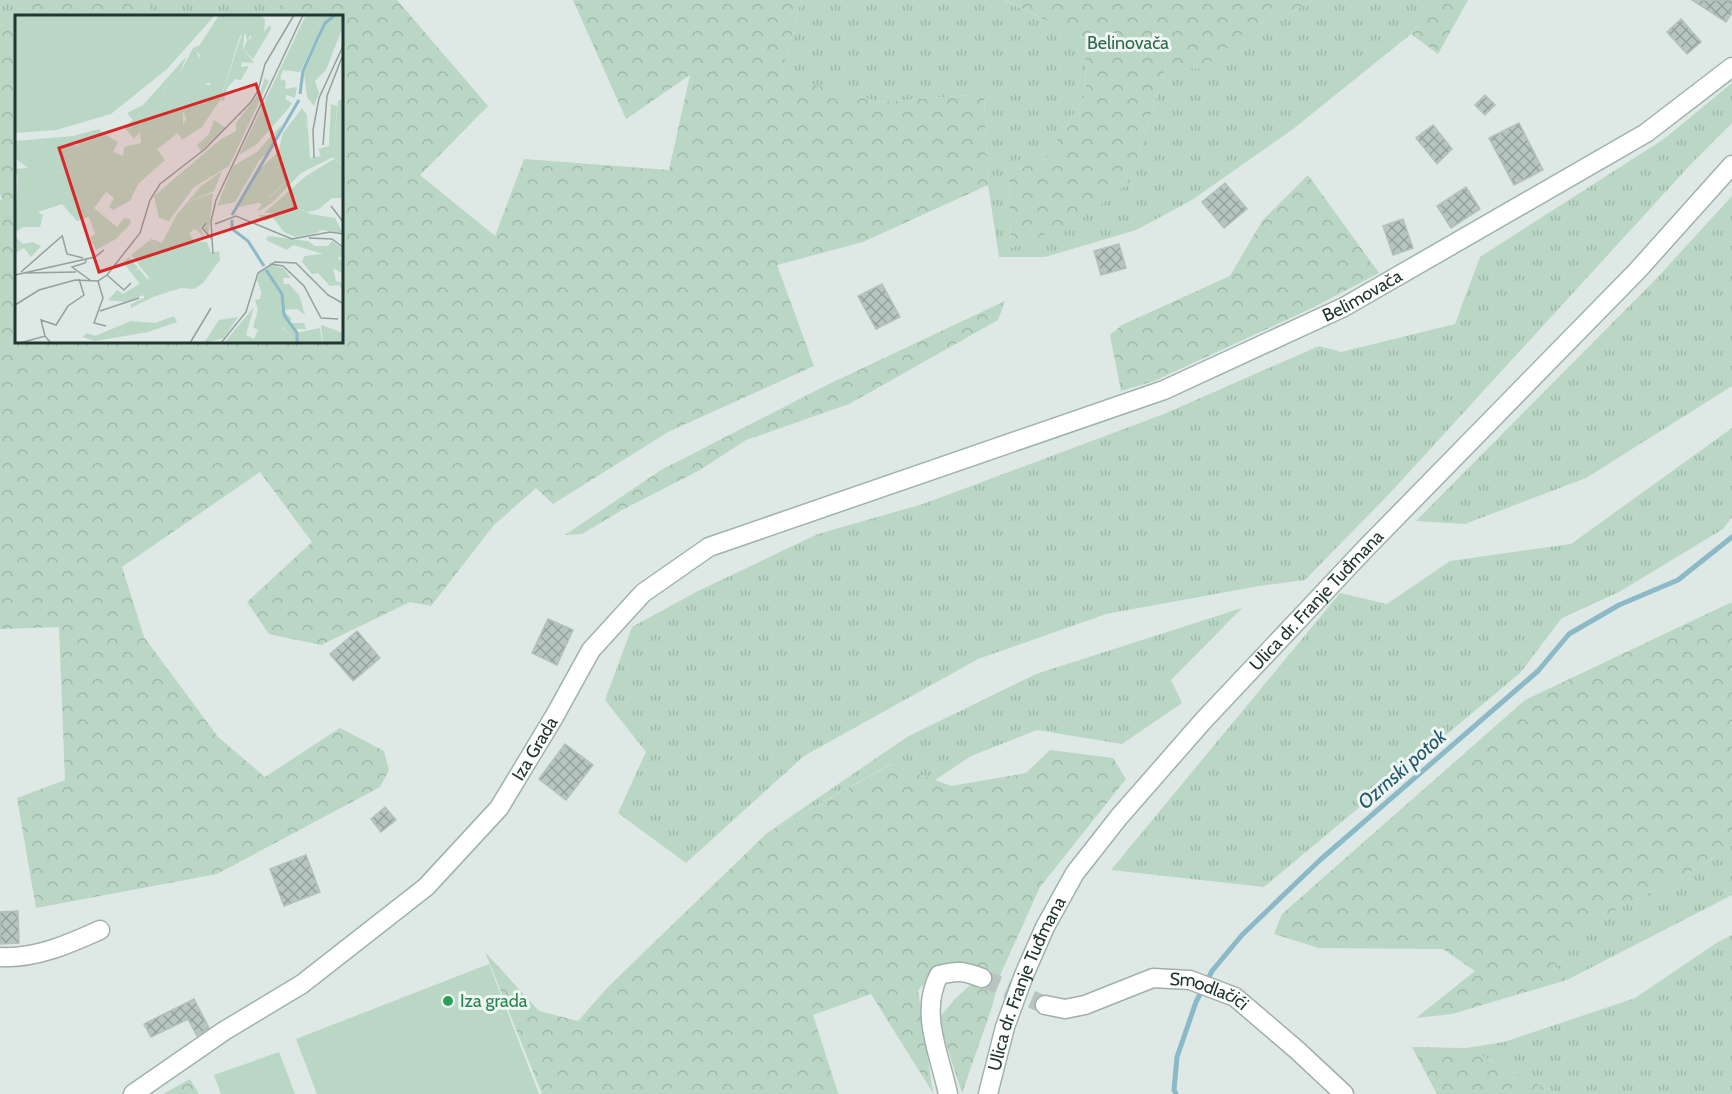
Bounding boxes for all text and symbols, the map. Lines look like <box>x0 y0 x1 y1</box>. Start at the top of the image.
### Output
inset map <box>15 15 344 344</box>
park label: Belinovača <box>1087 32 1169 54</box>
street label: Belimovača <box>1319 265 1406 326</box>
street label: Ulica dr. Franje Tuđmana <box>1245 525 1388 675</box>
street label: Iza Grada <box>507 713 563 785</box>
water label: Ozrnski potok <box>1353 723 1452 814</box>
street label: Ulica dr. Franje Tuđmana <box>983 893 1071 1073</box>
street label: Smodlačići <box>1169 968 1253 1015</box>
place label: Iza grada <box>460 990 528 1012</box>
marker: Iza grada <box>441 994 455 1008</box>

